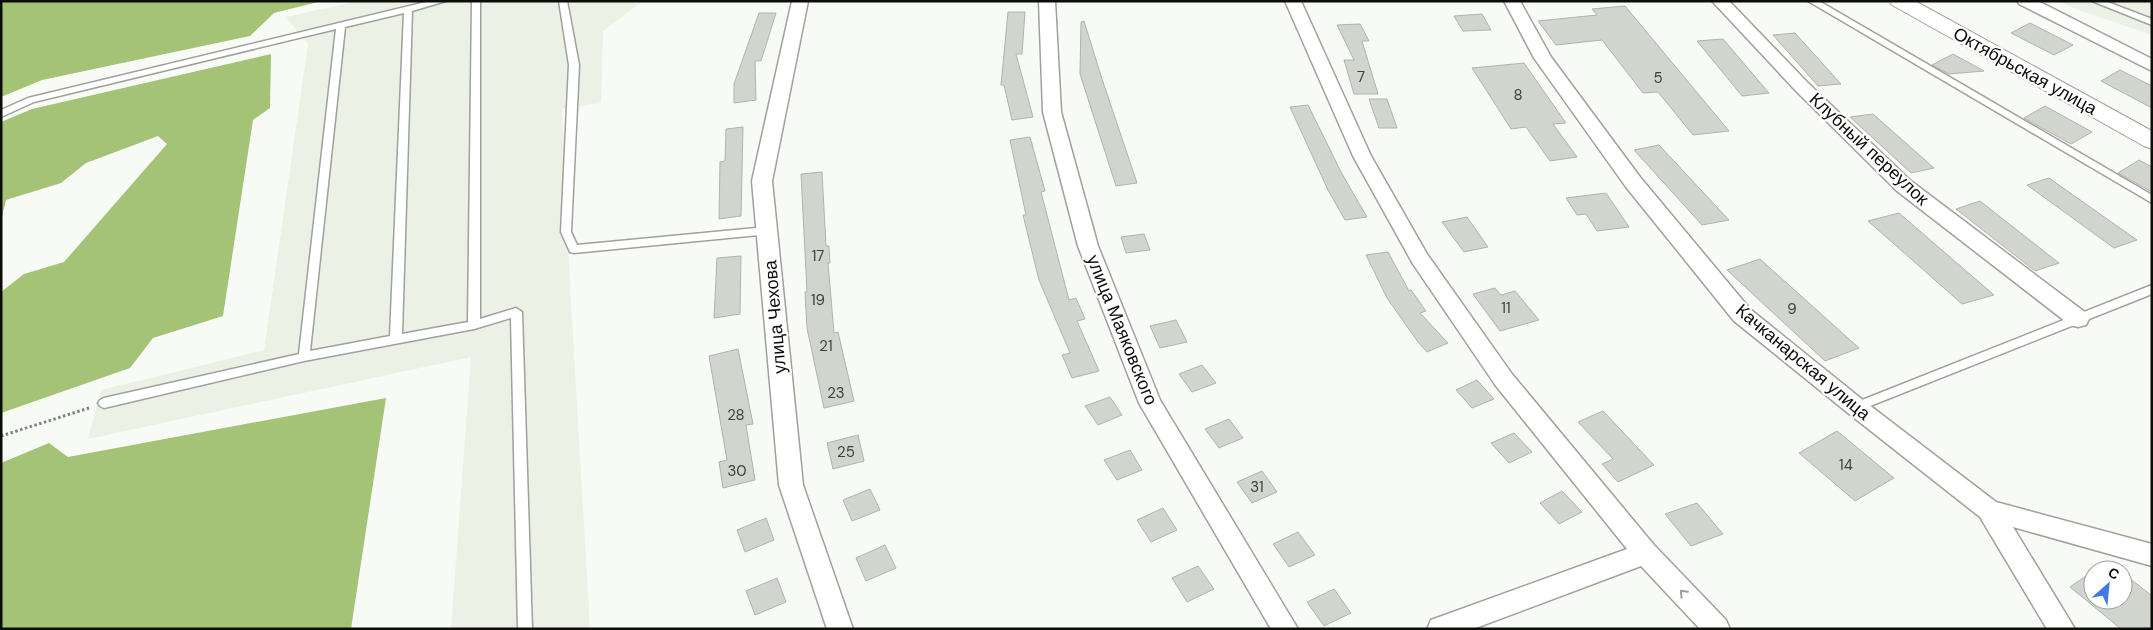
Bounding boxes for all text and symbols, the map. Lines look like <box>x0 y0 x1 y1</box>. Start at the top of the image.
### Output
street label: Октябрьская улица <box>1949 21 2102 121</box>
house number: 7 <box>1357 67 1365 87</box>
house number: 5 <box>1653 68 1663 88</box>
house number: 8 <box>1513 85 1523 105</box>
street label: Клубный переулок <box>1804 87 1934 211</box>
house number: 17 <box>812 246 824 266</box>
street label: улица Маяковского <box>1081 251 1163 409</box>
street label: улица Чехова <box>758 258 792 375</box>
house number: 19 <box>811 290 825 310</box>
house number: 11 <box>1501 298 1511 318</box>
street label: Качканарская улица <box>1731 298 1876 426</box>
house number: 9 <box>1787 299 1797 319</box>
house number: 21 <box>819 336 833 356</box>
house number: 23 <box>827 383 845 403</box>
house number: 28 <box>727 405 745 425</box>
house number: 25 <box>837 442 855 462</box>
house number: 14 <box>1839 455 1853 475</box>
house number: 30 <box>727 461 747 481</box>
house number: 31 <box>1250 477 1264 497</box>
north arrow <box>2083 560 2133 610</box>
text: С <box>2105 563 2122 584</box>
one-way arrow <box>1680 590 1689 599</box>

